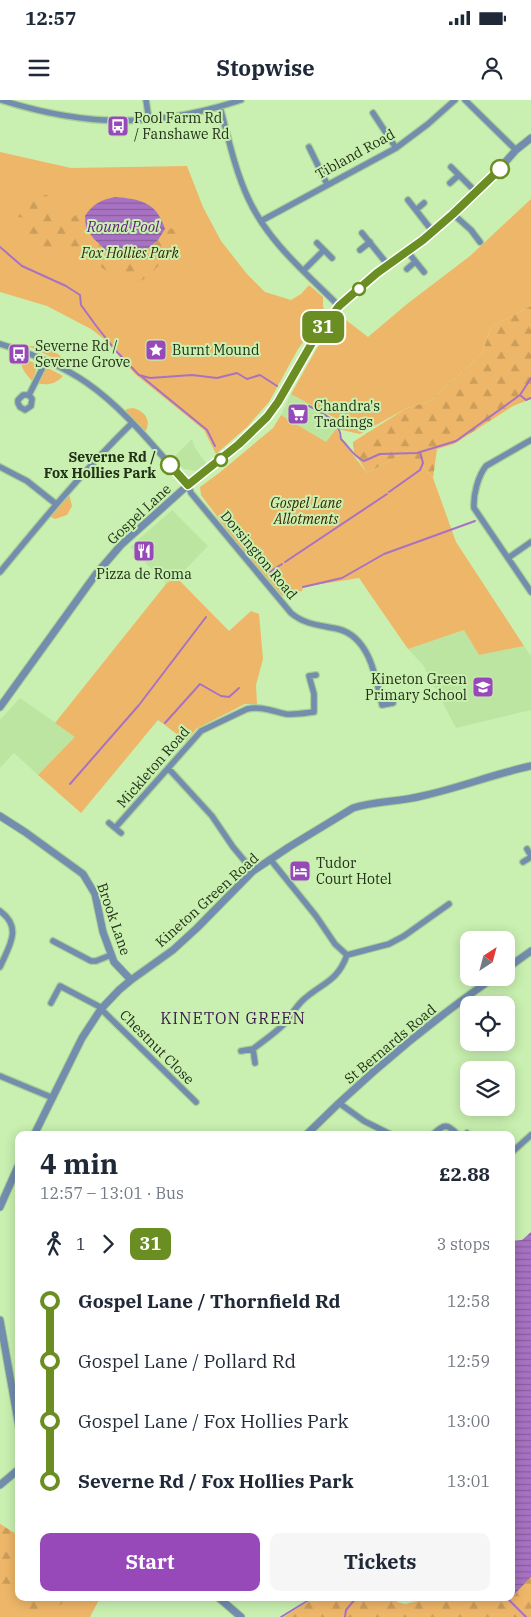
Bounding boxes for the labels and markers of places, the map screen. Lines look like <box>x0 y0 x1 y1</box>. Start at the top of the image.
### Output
place label: Pool Farm Rd / Fanshawe Rd <box>134 109 230 143</box>
bus stop icon: Pool Farm Rd / Fanshawe Rd <box>106 114 130 138</box>
unlabelled marker <box>490 159 510 179</box>
unlabelled marker <box>352 282 366 296</box>
place label: Severne Rd / Severne Grove <box>35 337 130 371</box>
place icon: Burnt Mound <box>144 338 168 362</box>
place label: Burnt Mound <box>172 341 260 359</box>
bus stop icon: Severne Rd / Severne Grove <box>7 342 31 366</box>
place label: Chandra's Tradings <box>314 397 380 431</box>
supermarket icon: Chandra's Tradings <box>286 402 310 426</box>
place label: Severne Rd / Fox Hollies Park <box>44 448 156 482</box>
unlabelled marker <box>214 453 228 467</box>
marker: Severne Rd / Fox Hollies Park <box>160 455 180 475</box>
restaurant icon: Pizza de Roma <box>132 539 156 563</box>
place label: Pizza de Roma <box>96 565 192 583</box>
place label: Kineton Green Primary School <box>365 670 467 704</box>
school or university icon: Kineton Green Primary School <box>471 675 495 699</box>
place label: Tudor Court Hotel <box>316 854 392 888</box>
hotel icon: Tudor Court Hotel <box>288 859 312 883</box>

